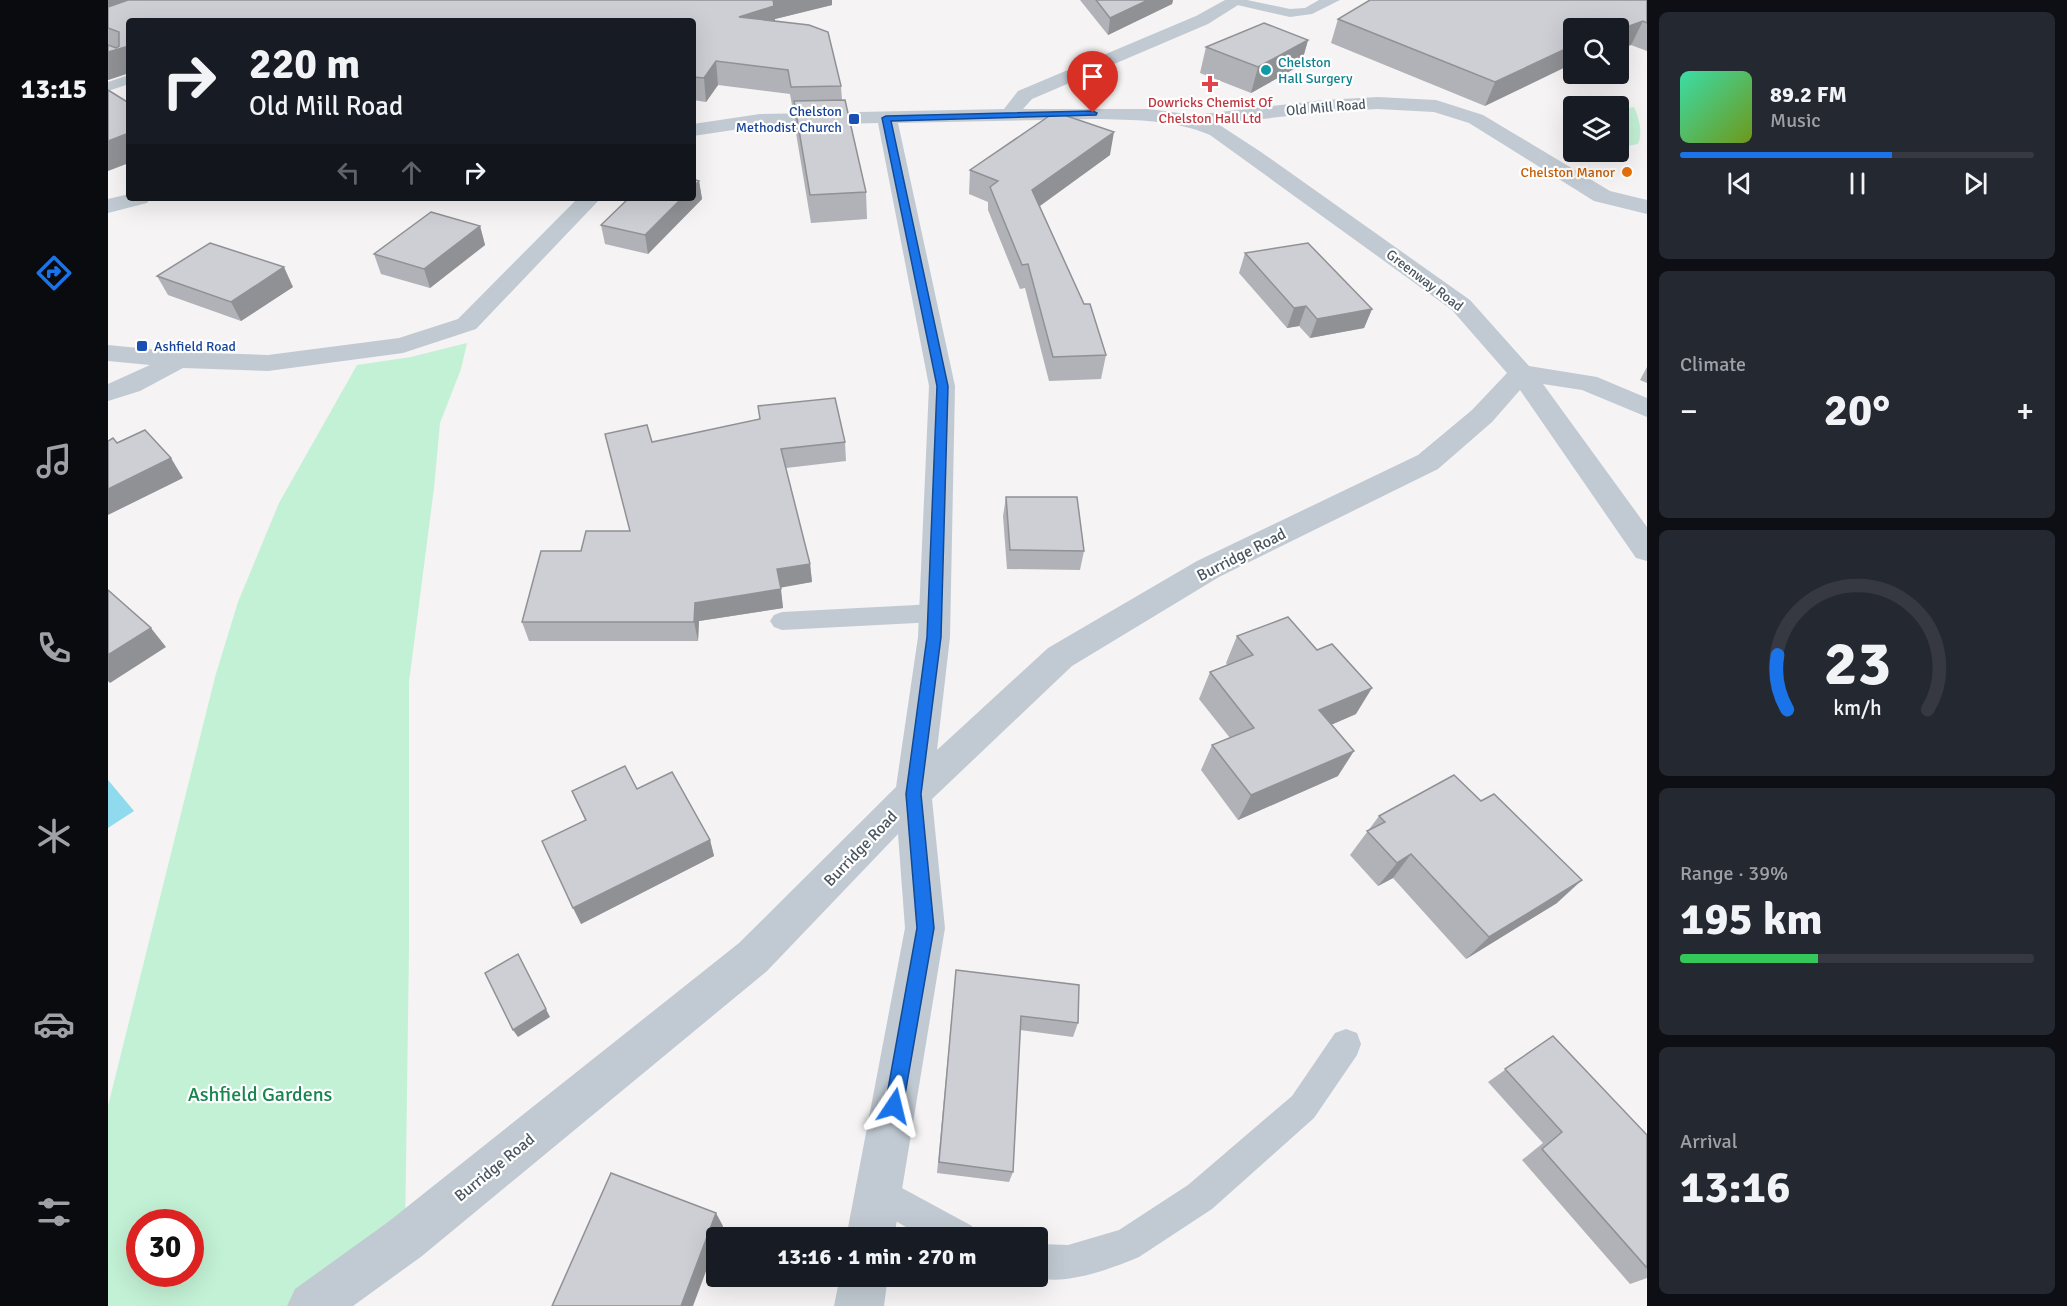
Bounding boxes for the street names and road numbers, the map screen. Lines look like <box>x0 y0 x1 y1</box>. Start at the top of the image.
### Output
street label: Old Mill Road <box>1285 96 1367 119</box>
street label: Greenway Road <box>1383 246 1466 315</box>
street label: Burridge Road <box>1193 524 1289 586</box>
street label: Burridge Road <box>820 807 902 891</box>
street label: Burridge Road <box>450 1129 539 1206</box>

